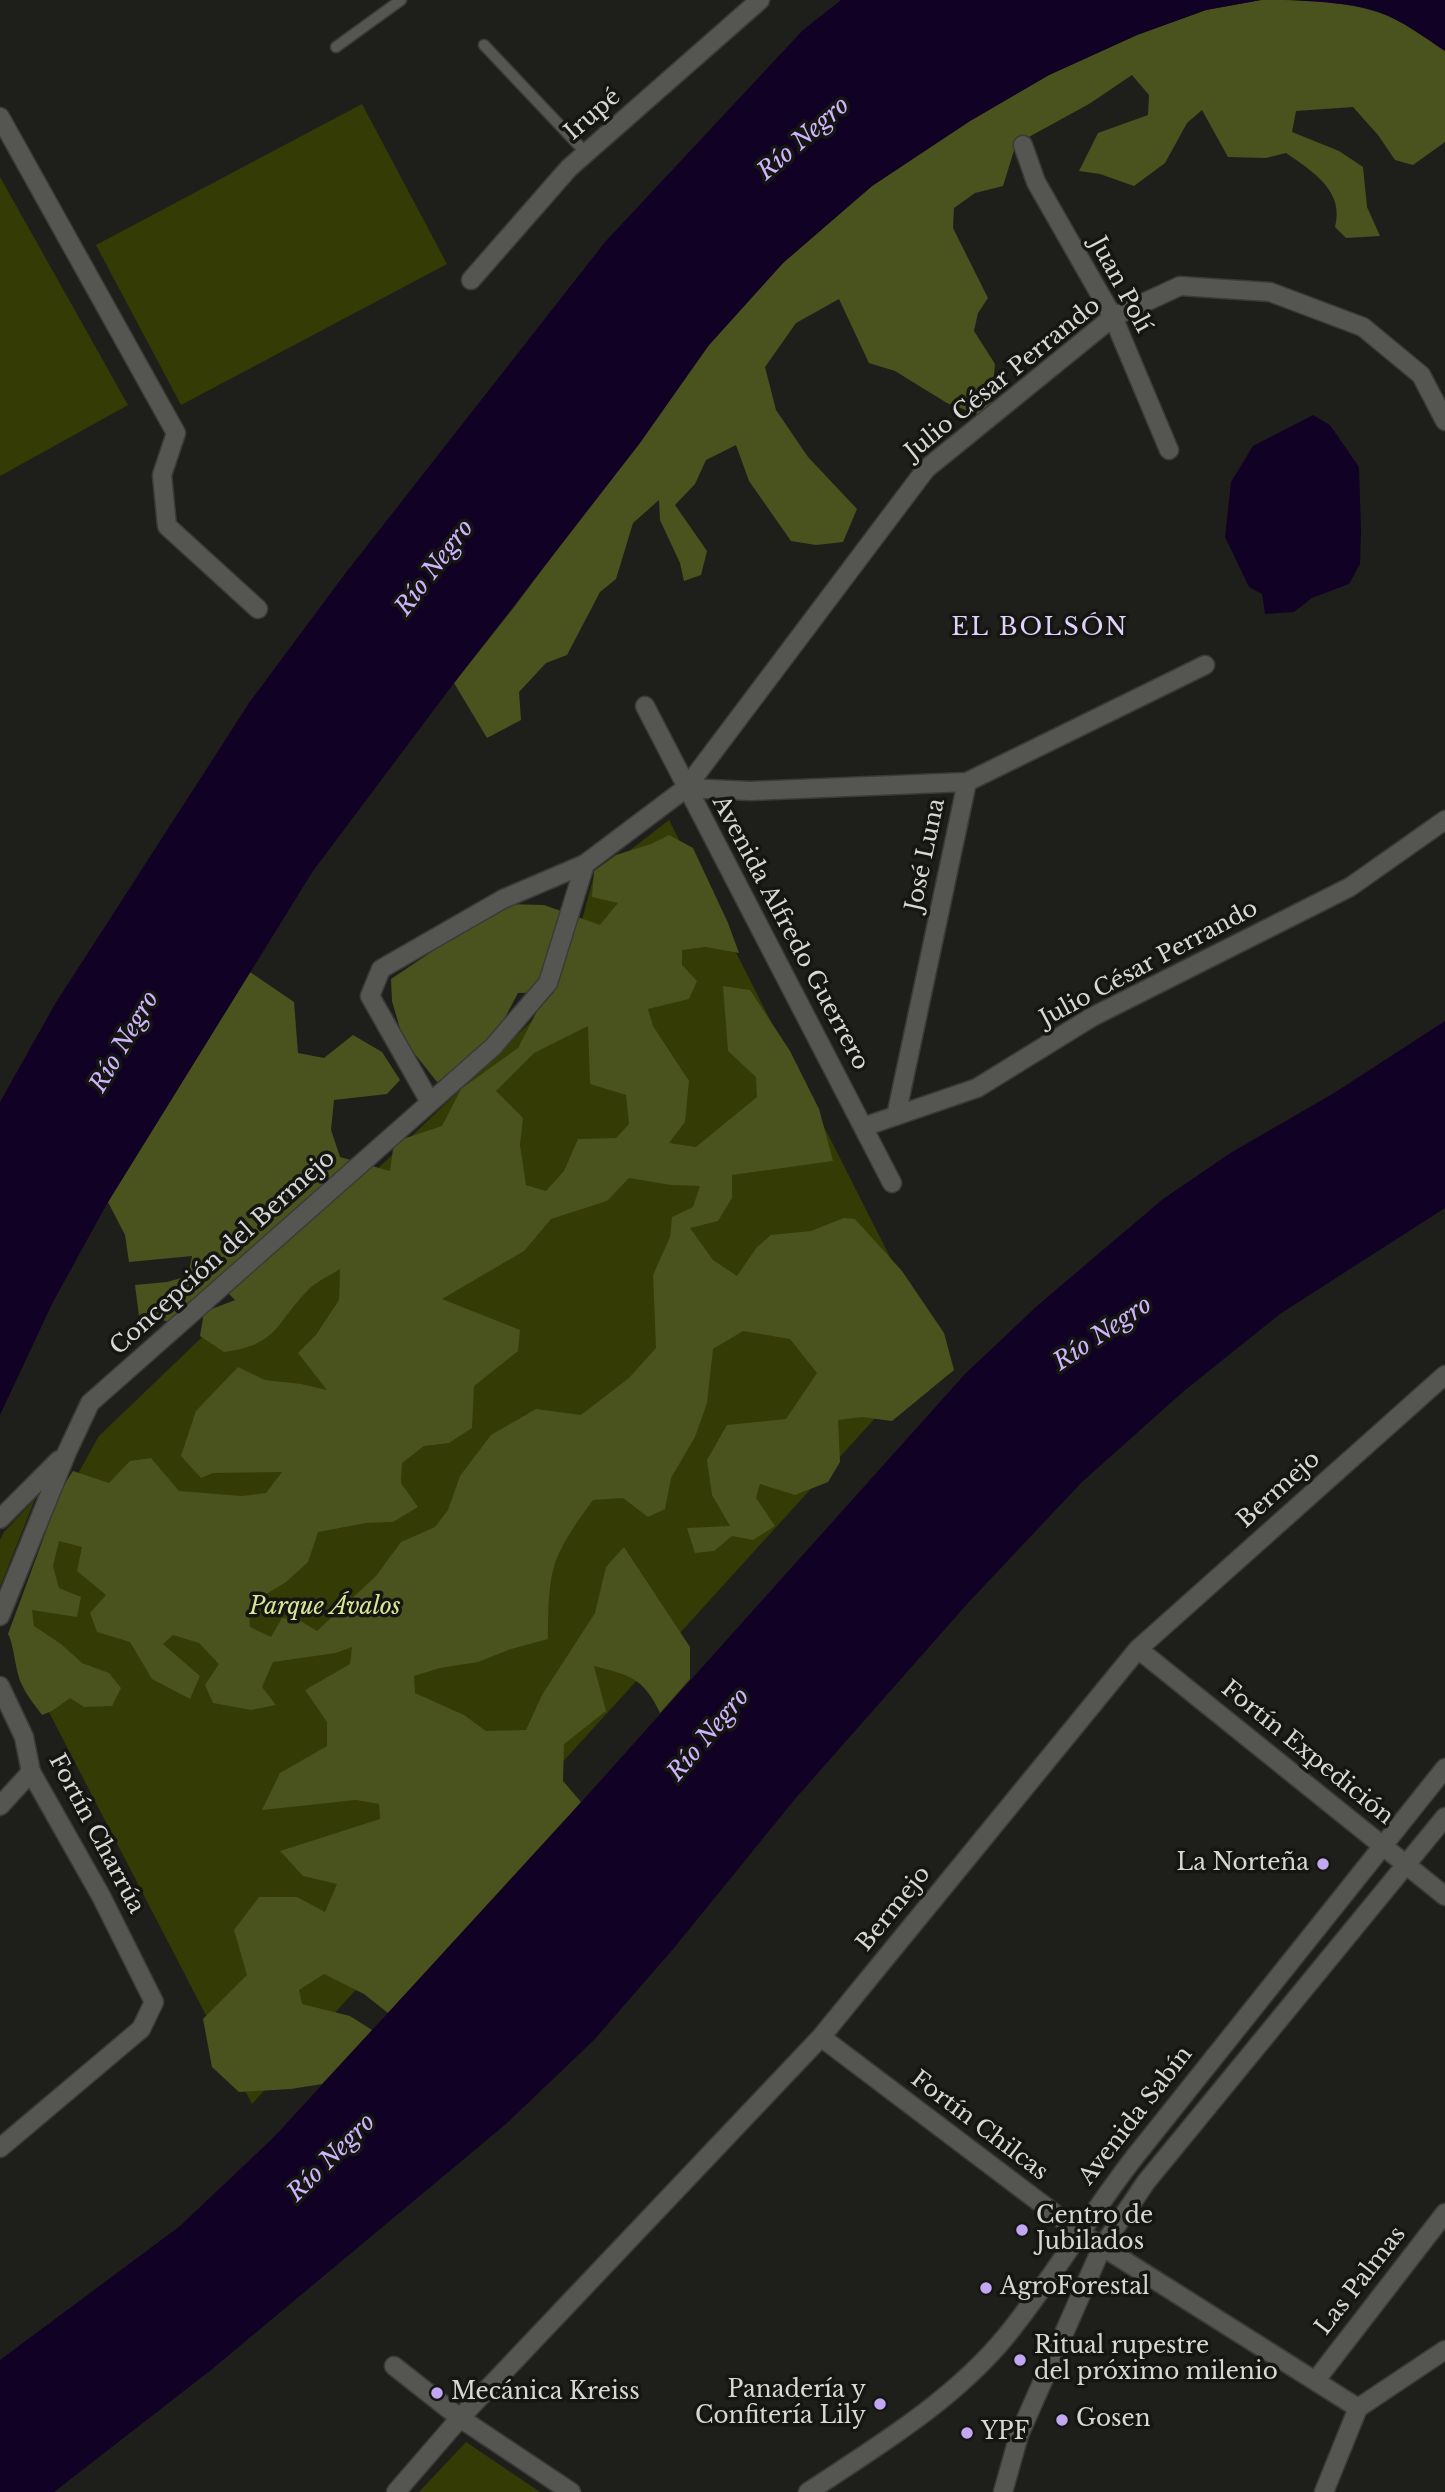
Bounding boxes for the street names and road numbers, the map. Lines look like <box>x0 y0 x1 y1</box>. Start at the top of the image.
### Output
street label: Irupé <box>560 83 626 147</box>
street label: Juan Polí <box>1083 232 1157 338</box>
street label: Julio César Perrando <box>900 292 1106 466</box>
street label: Avenida Alfredo Guerrero <box>706 791 874 1075</box>
street label: José Luna <box>901 796 951 914</box>
street label: Julio César Perrando <box>1035 895 1263 1033</box>
street label: Concepción del Bermejo <box>105 1145 341 1361</box>
street label: Bermejo <box>1232 1446 1326 1534</box>
street label: Fortín Expedición <box>1215 1675 1399 1831</box>
street label: Fortín Charrúa <box>42 1750 150 1918</box>
street label: Bermejo <box>851 1861 937 1957</box>
street label: Avenida Sabín <box>1073 2041 1199 2191</box>
street label: Fortín Chilcas <box>905 2065 1053 2187</box>
street label: Las Palmas <box>1310 2221 1412 2341</box>

